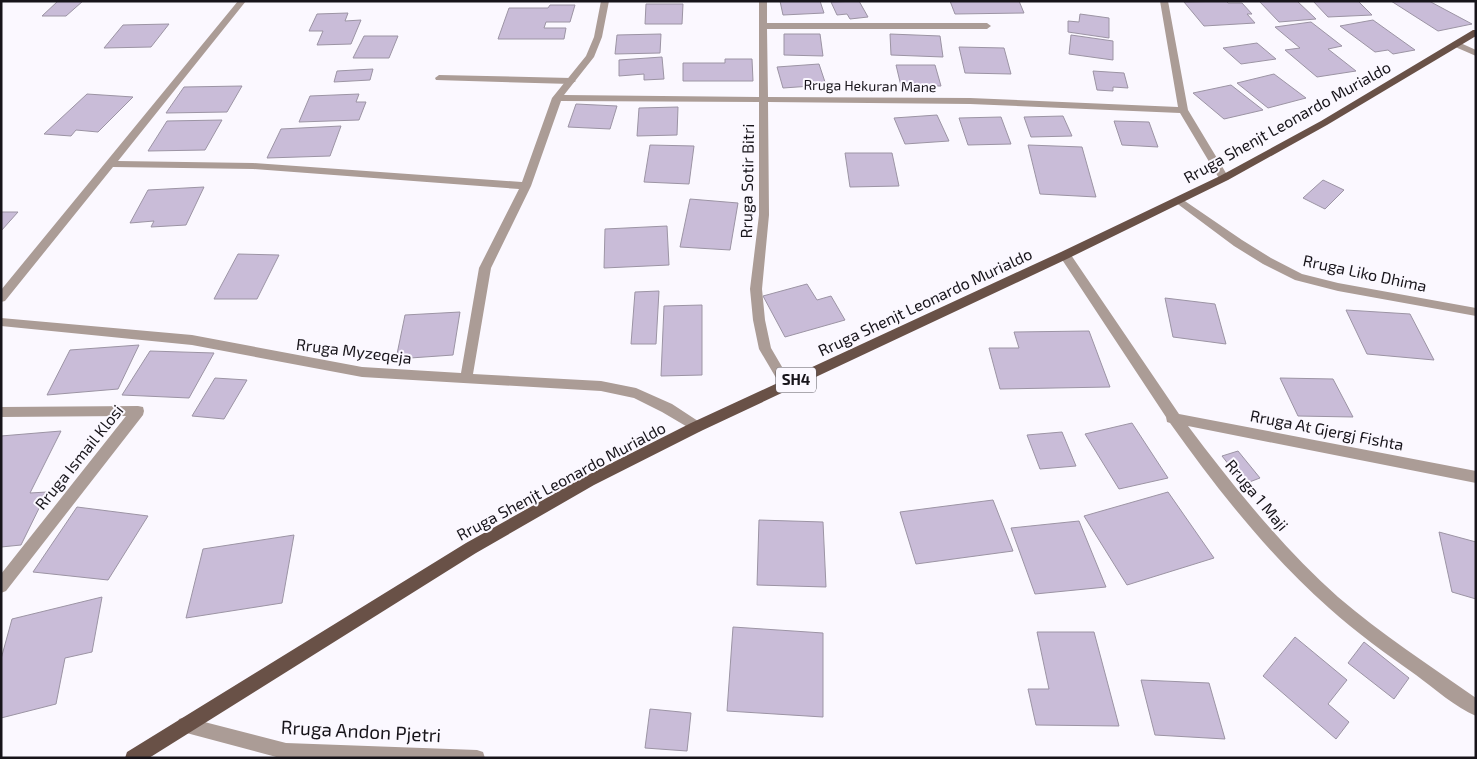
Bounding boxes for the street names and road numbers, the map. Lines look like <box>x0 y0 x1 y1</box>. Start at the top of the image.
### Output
street label: Rruga Shenjt Leonardo Murialdo <box>1180 57 1394 187</box>
street label: Rruga Hekuran Mane <box>803 76 937 95</box>
street label: Rruga Sotir Bitri <box>736 123 757 239</box>
street label: Rruga Shenjt Leonardo Murialdo <box>815 244 1035 360</box>
street label: Rruga Liko Dhima <box>1301 250 1429 295</box>
street label: Rruga Myzeqeja <box>295 334 413 368</box>
road number: SH4 <box>776 368 816 392</box>
street label: Rruga Ismail Klosi <box>31 401 127 513</box>
street label: Rruga At Gjergj Fishta <box>1248 405 1406 455</box>
street label: Rruga Shenjt Leonardo Murialdo <box>453 417 669 545</box>
street label: Rruga 1 Maji <box>1221 455 1293 535</box>
street label: Rruga Andon Pjetri <box>280 715 442 746</box>

